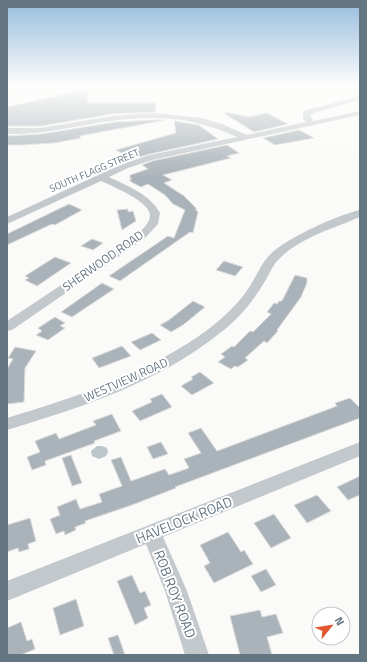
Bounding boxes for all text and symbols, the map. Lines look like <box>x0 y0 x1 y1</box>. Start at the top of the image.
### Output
street label: SOUTH FLAGG STREET <box>47 144 142 196</box>
street label: SHERWOOD ROAD <box>58 225 148 296</box>
street label: WESTVIEW ROAD <box>81 352 171 407</box>
street label: HAVELOCK ROAD <box>132 491 235 549</box>
street label: ROB ROY ROAD <box>149 547 202 641</box>
north arrow <box>311 606 351 646</box>
text: N <box>331 614 348 628</box>

